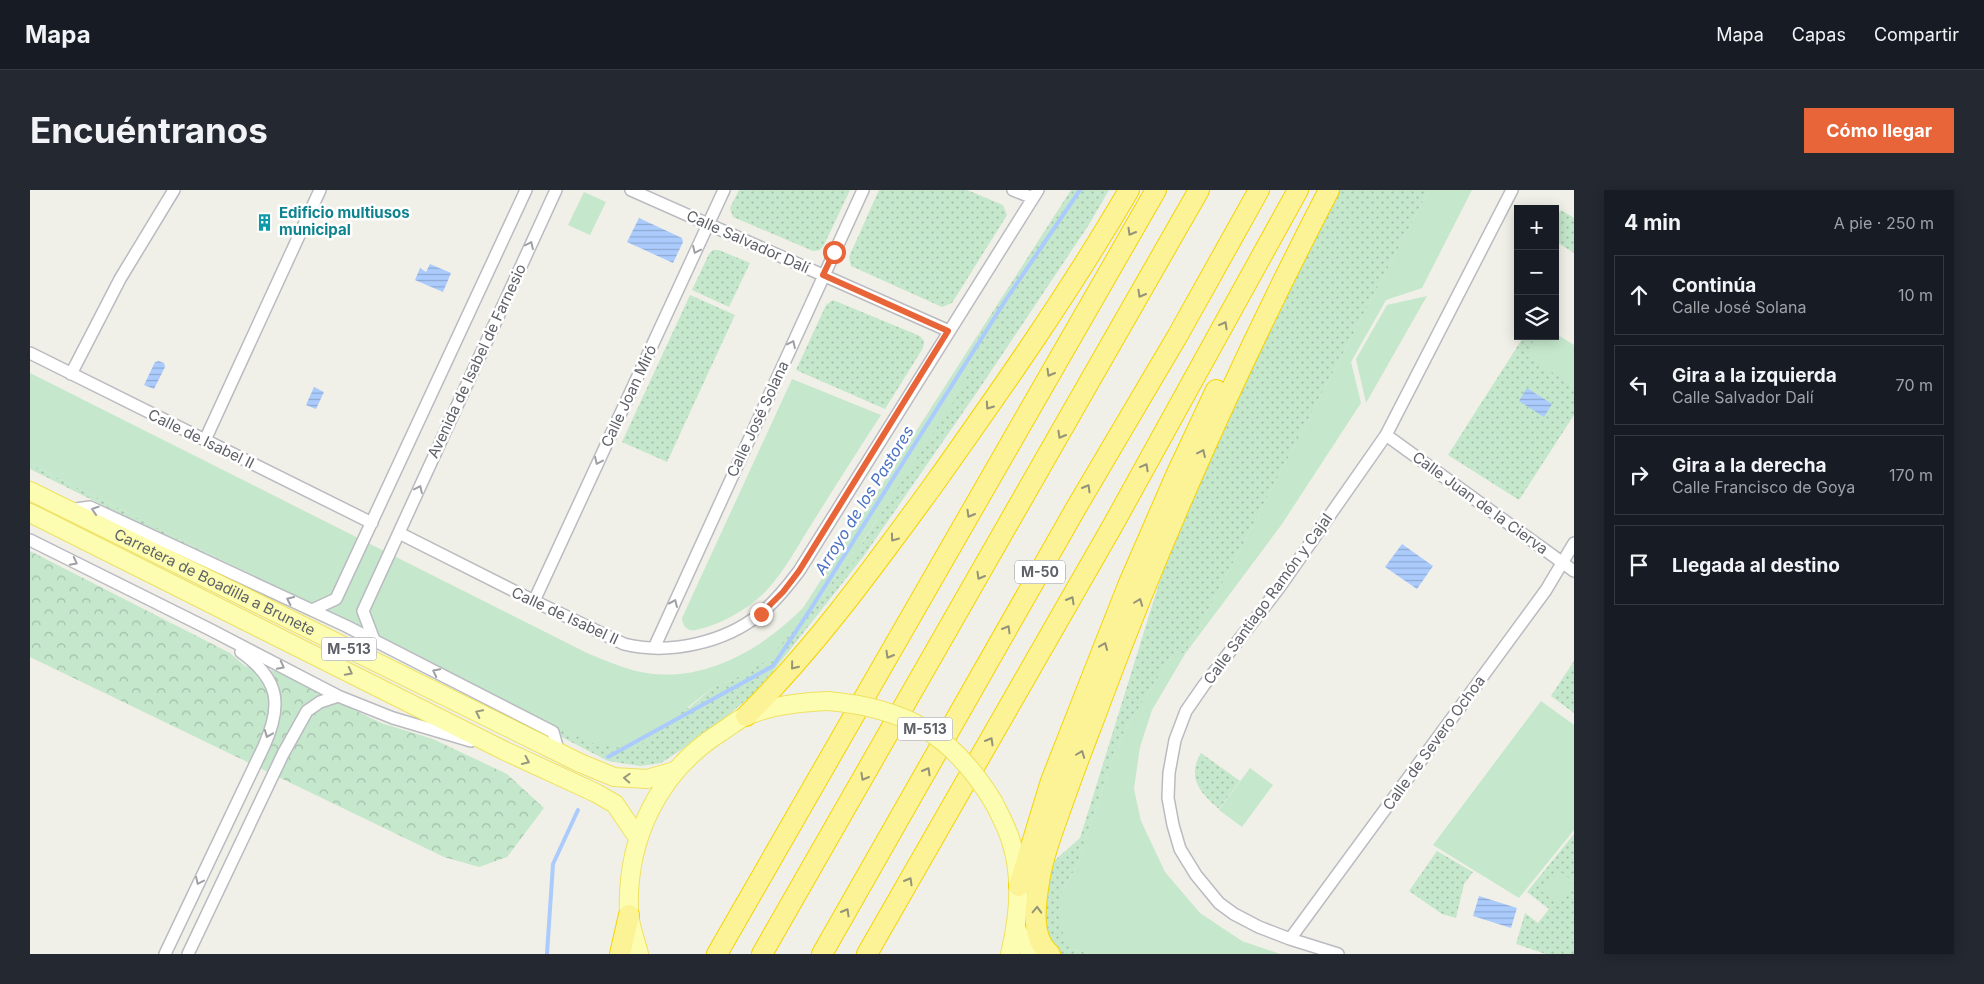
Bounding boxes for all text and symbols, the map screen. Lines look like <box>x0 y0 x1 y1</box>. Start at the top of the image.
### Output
text: Mapa <box>25 20 91 49</box>
text: Mapa <box>1716 24 1764 45</box>
text: Capas <box>1792 24 1846 45</box>
text: Compartir <box>1874 24 1959 45</box>
button: Cómo llegar <box>1804 108 1954 153</box>
text: Encuéntranos <box>30 109 268 151</box>
place label: Edificio multiusos municipal <box>279 203 410 239</box>
map controls <box>1514 205 1559 340</box>
button: + <box>1514 205 1559 250</box>
street label: Calle Salvador Dalí <box>684 206 813 277</box>
text: 4 min <box>1624 210 1681 235</box>
building icon: Edificio multiusos municipal <box>255 212 275 232</box>
text: A pie · 250 m <box>1834 213 1934 233</box>
one-way arrow <box>1128 227 1138 236</box>
one-way arrow <box>524 241 535 250</box>
route start <box>823 241 846 264</box>
one-way arrow <box>692 245 702 254</box>
button: − <box>1514 250 1559 295</box>
street label: Avenida de Isabel de Farnesio <box>423 261 530 461</box>
text: Continúa <box>1672 274 1756 297</box>
icon: ahead <box>1625 281 1653 309</box>
text: 10 m <box>1898 285 1933 305</box>
one-way arrow <box>1138 288 1148 297</box>
button: layers <box>1514 295 1559 340</box>
text: Calle José Solana <box>1672 297 1806 317</box>
one-way arrow <box>1217 321 1227 330</box>
one-way arrow <box>786 340 796 349</box>
street label: Calle Joan Miró <box>597 342 660 450</box>
street label: Calle José Solana <box>722 358 793 480</box>
text: Gira a la izquierda <box>1672 364 1837 387</box>
one-way arrow <box>1047 368 1057 377</box>
icon: left <box>1625 371 1653 399</box>
text: 70 m <box>1896 375 1933 395</box>
text: Calle Salvador Dalí <box>1672 387 1814 407</box>
one-way arrow <box>986 400 995 410</box>
street label: Calle de Isabel II <box>145 405 257 473</box>
water label: Arroyo de los Pastores <box>810 422 918 579</box>
one-way arrow <box>1057 429 1067 438</box>
street label: Calle Juan de la Cierva <box>1409 447 1552 558</box>
one-way arrow <box>1196 449 1207 458</box>
text: Gira a la derecha <box>1672 454 1827 477</box>
one-way arrow <box>594 456 605 465</box>
icon: right <box>1625 461 1653 489</box>
one-way arrow <box>1139 464 1149 473</box>
text: 170 m <box>1889 465 1933 485</box>
text: Calle Francisco de Goya <box>1672 477 1855 497</box>
one-way arrow <box>413 485 423 494</box>
one-way arrow <box>1081 485 1091 494</box>
one-way arrow <box>91 506 100 516</box>
one-way arrow <box>966 509 976 518</box>
street label: Calle Santiago Ramón y Cajal <box>1199 509 1336 688</box>
street label: Carretera de Boadilla a Brunete <box>111 524 318 640</box>
one-way arrow <box>891 532 900 542</box>
icon: arrive <box>1625 551 1653 579</box>
text: Llegada al destino <box>1672 554 1840 577</box>
one-way arrow <box>68 556 77 566</box>
road number: M-50 <box>1015 561 1065 584</box>
one-way arrow <box>976 570 986 579</box>
street label: Calle de Isabel II <box>509 582 622 649</box>
one-way arrow <box>286 596 295 606</box>
one-way arrow <box>1064 596 1074 605</box>
one-way arrow <box>667 599 678 608</box>
one-way arrow <box>1133 599 1143 607</box>
route end <box>750 603 773 626</box>
one-way arrow <box>1001 626 1011 635</box>
road number: M-513 <box>322 638 376 660</box>
one-way arrow <box>1097 642 1108 651</box>
one-way arrow <box>886 650 896 659</box>
one-way arrow <box>276 660 285 670</box>
one-way arrow <box>791 660 799 669</box>
one-way arrow <box>344 666 353 676</box>
one-way arrow <box>432 668 441 678</box>
street label: Calle de Severo Ochoa <box>1378 672 1489 814</box>
one-way arrow <box>475 709 484 720</box>
road number: M-513 <box>898 718 952 740</box>
one-way arrow <box>264 730 274 738</box>
one-way arrow <box>983 737 993 746</box>
one-way arrow <box>1074 750 1085 759</box>
one-way arrow <box>521 754 530 765</box>
one-way arrow <box>920 767 930 776</box>
one-way arrow <box>623 772 631 783</box>
one-way arrow <box>860 772 870 781</box>
one-way arrow <box>196 876 206 885</box>
one-way arrow <box>902 878 912 887</box>
one-way arrow <box>1032 906 1042 914</box>
one-way arrow <box>840 908 850 917</box>

